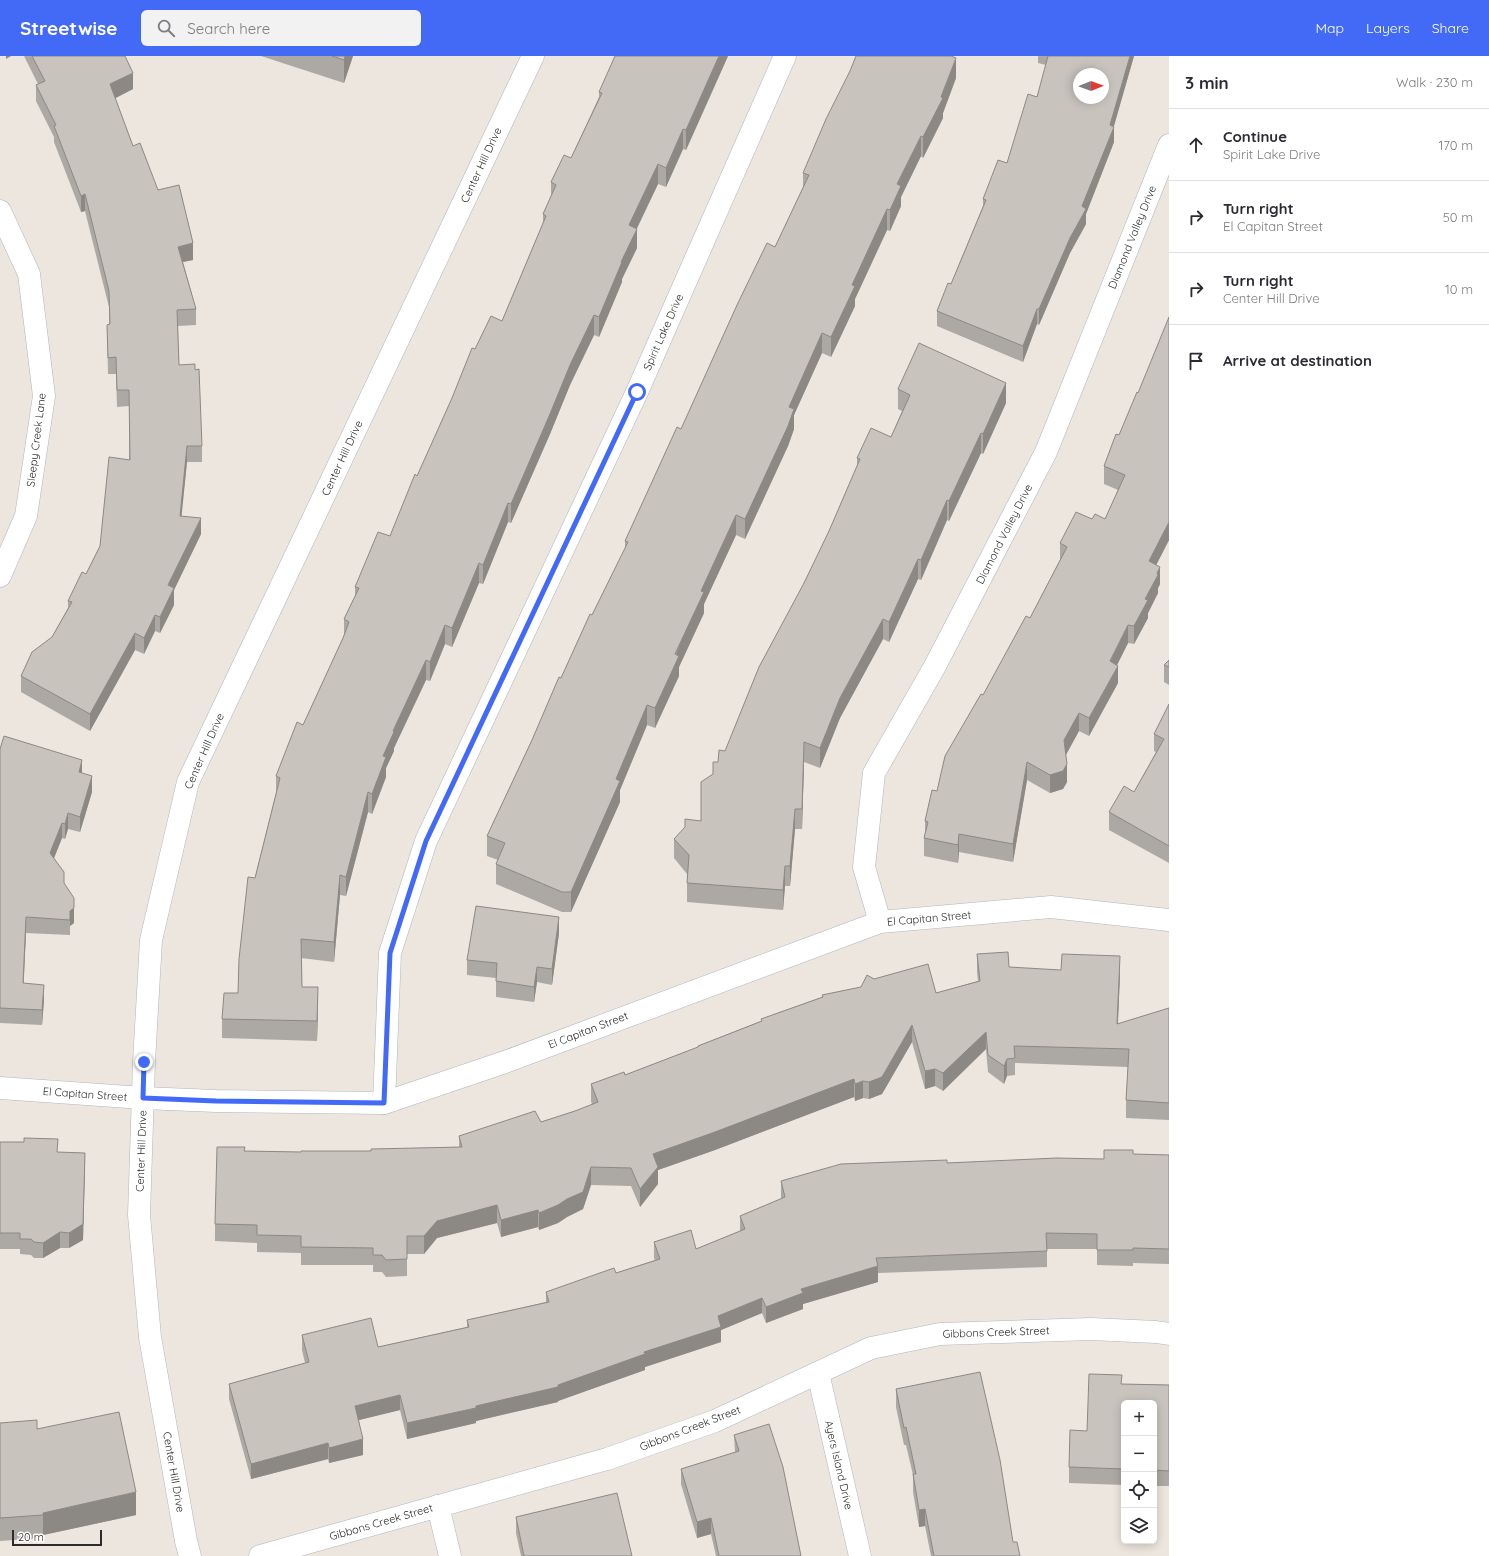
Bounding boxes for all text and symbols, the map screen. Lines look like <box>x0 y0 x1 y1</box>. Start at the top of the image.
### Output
search box <box>141 10 421 46</box>
text: Streetwise <box>20 16 117 40</box>
icon: search <box>155 17 177 39</box>
text: Search here <box>187 19 270 38</box>
text: Map <box>1315 19 1344 37</box>
text: Layers <box>1366 19 1410 37</box>
text: Share <box>1432 19 1469 37</box>
north arrow <box>1073 68 1109 104</box>
text: 3 min <box>1185 72 1229 93</box>
text: Walk · 230 m <box>1396 74 1473 90</box>
street label: Center Hill Drive <box>457 125 505 205</box>
text: Continue <box>1223 127 1287 146</box>
icon: ahead <box>1185 134 1207 156</box>
text: 170 m <box>1438 137 1473 153</box>
text: Spirit Lake Drive <box>1223 146 1320 162</box>
street label: Diamond Valley Drive <box>1105 183 1159 291</box>
text: Turn right <box>1223 199 1294 218</box>
icon: right <box>1185 206 1207 228</box>
text: 50 m <box>1443 209 1473 225</box>
text: El Capitan Street <box>1223 218 1323 234</box>
text: Turn right <box>1223 271 1294 290</box>
icon: right <box>1185 278 1207 300</box>
text: 10 m <box>1445 281 1473 297</box>
text: Center Hill Drive <box>1223 290 1320 306</box>
street label: Spirit Lake Drive <box>640 292 686 372</box>
icon: arrive <box>1185 350 1207 372</box>
text: Arrive at destination <box>1223 351 1372 370</box>
route start <box>628 383 646 401</box>
street label: Sleepy Creek Lane <box>23 392 49 488</box>
street label: Center Hill Drive <box>318 418 366 498</box>
street label: Diamond Valley Drive <box>973 482 1035 586</box>
street label: Center Hill Drive <box>181 711 227 791</box>
street label: El Capitan Street <box>886 907 972 929</box>
street label: El Capitan Street <box>546 1008 630 1052</box>
route end <box>135 1053 153 1071</box>
street label: El Capitan Street <box>42 1084 128 1104</box>
street label: Center Hill Drive <box>133 1110 149 1192</box>
street label: Gibbons Creek Street <box>942 1323 1050 1341</box>
map controls <box>1121 1400 1157 1544</box>
button: + <box>1121 1400 1157 1436</box>
street label: Gibbons Creek Street <box>638 1402 743 1454</box>
street label: Ayers Island Drive <box>822 1419 856 1511</box>
street label: Center Hill Drive <box>160 1431 188 1513</box>
button: − <box>1121 1436 1157 1472</box>
button: locate <box>1121 1472 1157 1508</box>
street label: Gibbons Creek Street <box>328 1500 435 1543</box>
button: layers <box>1121 1508 1157 1544</box>
scale bar <box>12 1528 102 1547</box>
text: 20 m <box>18 1530 44 1544</box>

